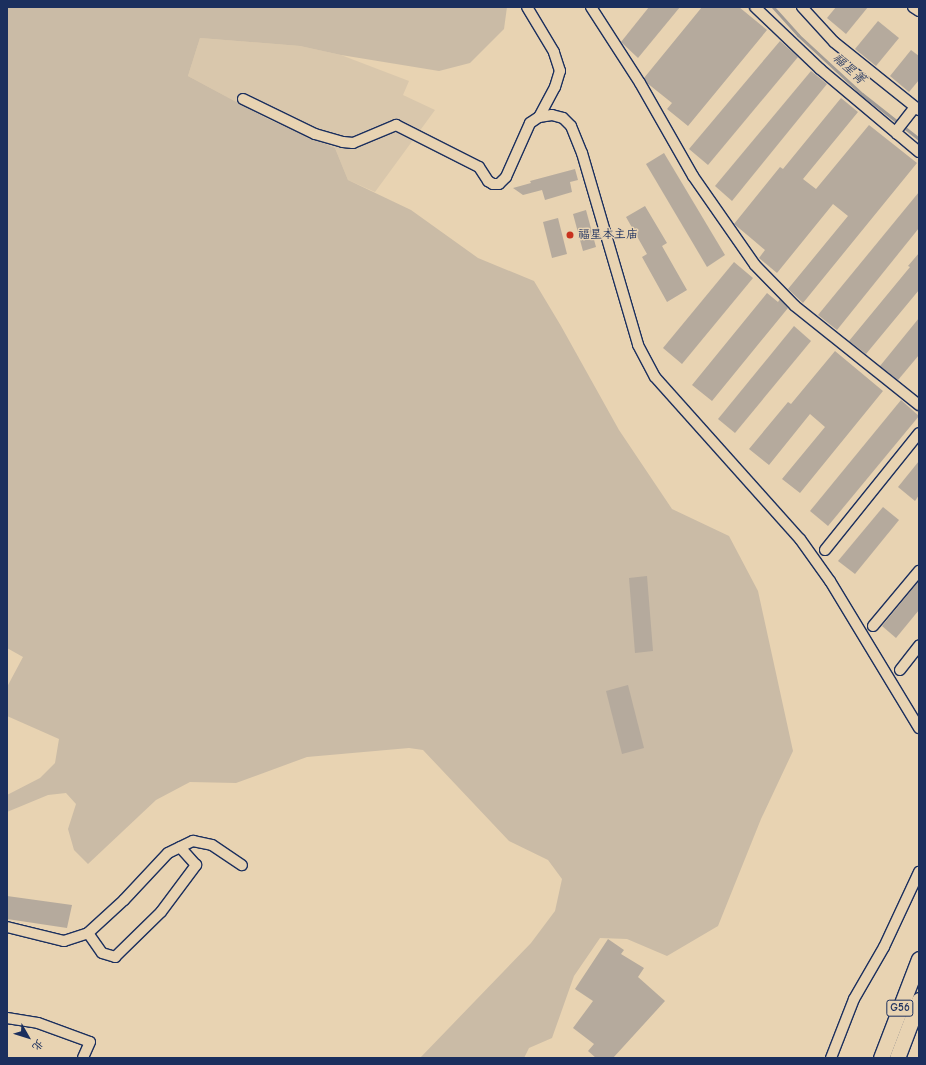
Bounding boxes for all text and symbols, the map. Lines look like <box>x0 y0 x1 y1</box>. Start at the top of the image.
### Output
water label: 福星箐 <box>829 50 869 88</box>
place label: 福星本主庙 <box>578 228 638 242</box>
marker: 福星本主庙 <box>565 230 575 240</box>
road number: G56 <box>886 999 914 1017</box>
north arrow <box>8 1017 48 1057</box>
text: 北 <box>29 1037 46 1053</box>

